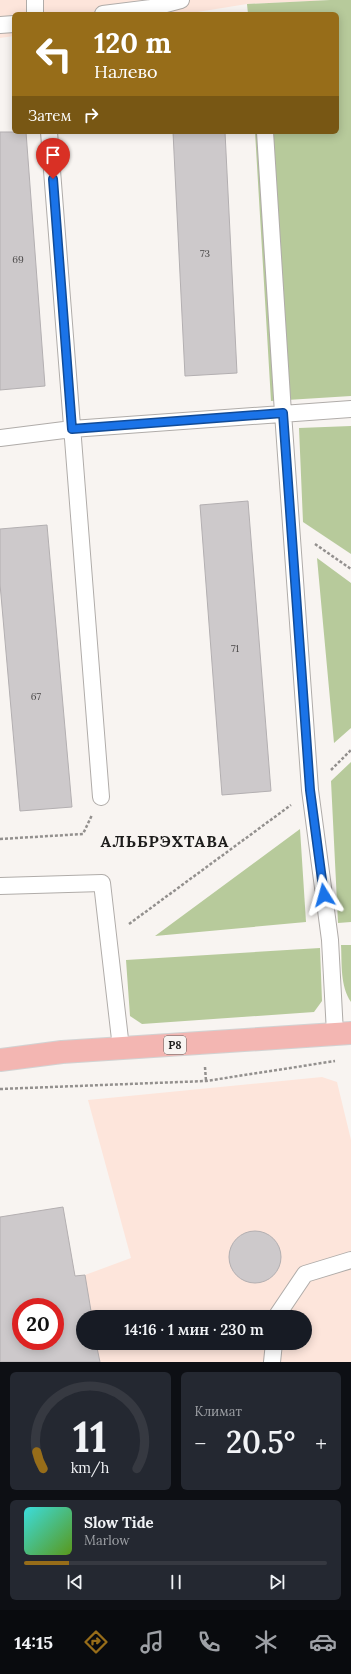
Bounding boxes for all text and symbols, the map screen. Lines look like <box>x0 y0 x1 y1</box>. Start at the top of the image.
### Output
text: 120 m <box>94 25 171 61</box>
icon: left <box>28 28 80 80</box>
text: Налево <box>94 60 158 83</box>
icon: right <box>80 104 102 126</box>
text: Затем <box>28 106 72 125</box>
pin <box>36 138 70 179</box>
icon: arrive <box>42 144 64 166</box>
house number: 73 <box>200 247 211 260</box>
house number: 69 <box>12 253 24 266</box>
house number: 71 <box>231 642 239 655</box>
house number: 67 <box>31 690 42 703</box>
district label: АЛЬБРЭХТАВА <box>101 831 229 851</box>
position arrow <box>303 874 345 916</box>
road number: Р8 <box>164 1036 186 1054</box>
speed limit sign: 20 <box>12 1298 64 1350</box>
text: 14:16 · 1 мин · 230 m <box>124 1320 264 1339</box>
text: Климат <box>195 1403 242 1420</box>
text: 11 <box>73 1410 107 1463</box>
text: 20.5° <box>226 1423 296 1461</box>
text: − <box>195 1429 206 1457</box>
text: + <box>315 1429 327 1457</box>
text: km/h <box>71 1459 110 1478</box>
text: Slow Tide <box>84 1513 154 1532</box>
text: Marlow <box>84 1532 130 1549</box>
icon: previous <box>64 1571 86 1593</box>
icon: pause <box>165 1571 187 1593</box>
icon: next <box>266 1571 288 1593</box>
icon: directions <box>82 1628 110 1656</box>
icon: music <box>138 1628 166 1656</box>
icon: phone <box>195 1628 223 1656</box>
icon: climate <box>252 1628 280 1656</box>
icon: car <box>309 1628 337 1656</box>
text: 14:15 <box>14 1631 53 1654</box>

